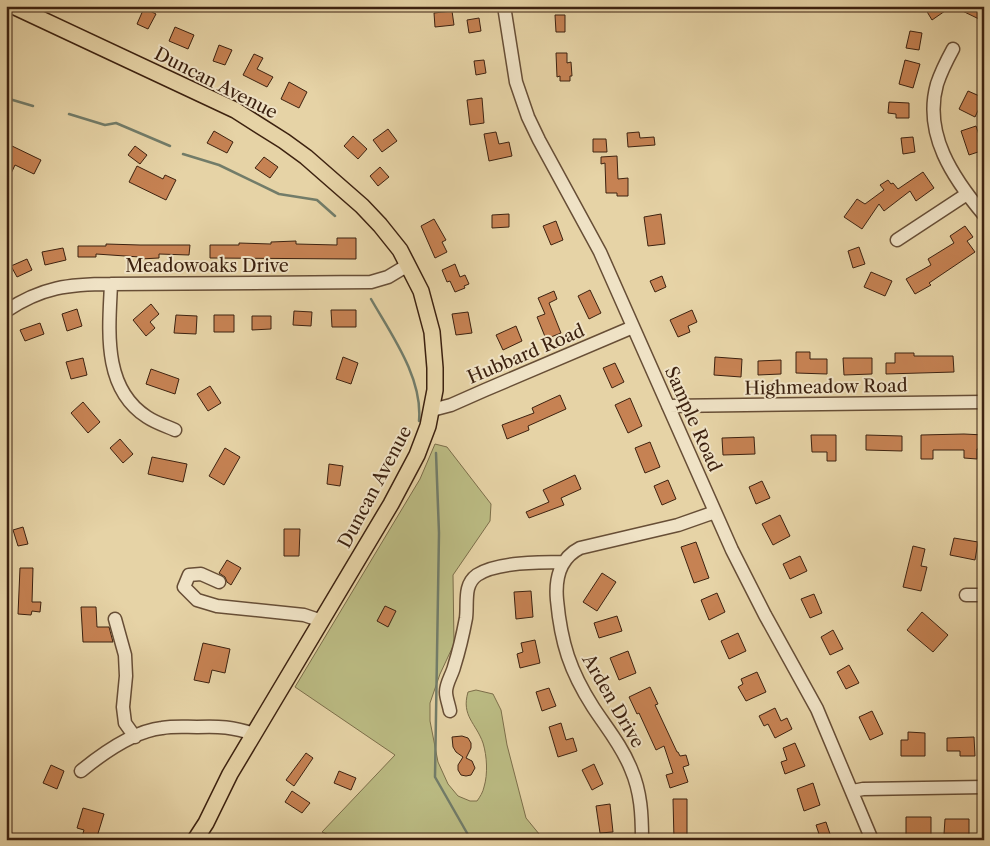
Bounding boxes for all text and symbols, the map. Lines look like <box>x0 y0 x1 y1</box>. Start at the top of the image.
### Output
street label: Duncan Avenue <box>151 43 281 123</box>
street label: Meadowoaks Drive <box>125 255 289 277</box>
street label: Hubbard Road <box>464 319 588 389</box>
street label: Sample Road <box>660 363 726 475</box>
street label: Highmeadow Road <box>744 375 908 399</box>
street label: Duncan Avenue <box>334 422 416 552</box>
street label: Arden Drive <box>577 649 649 752</box>

